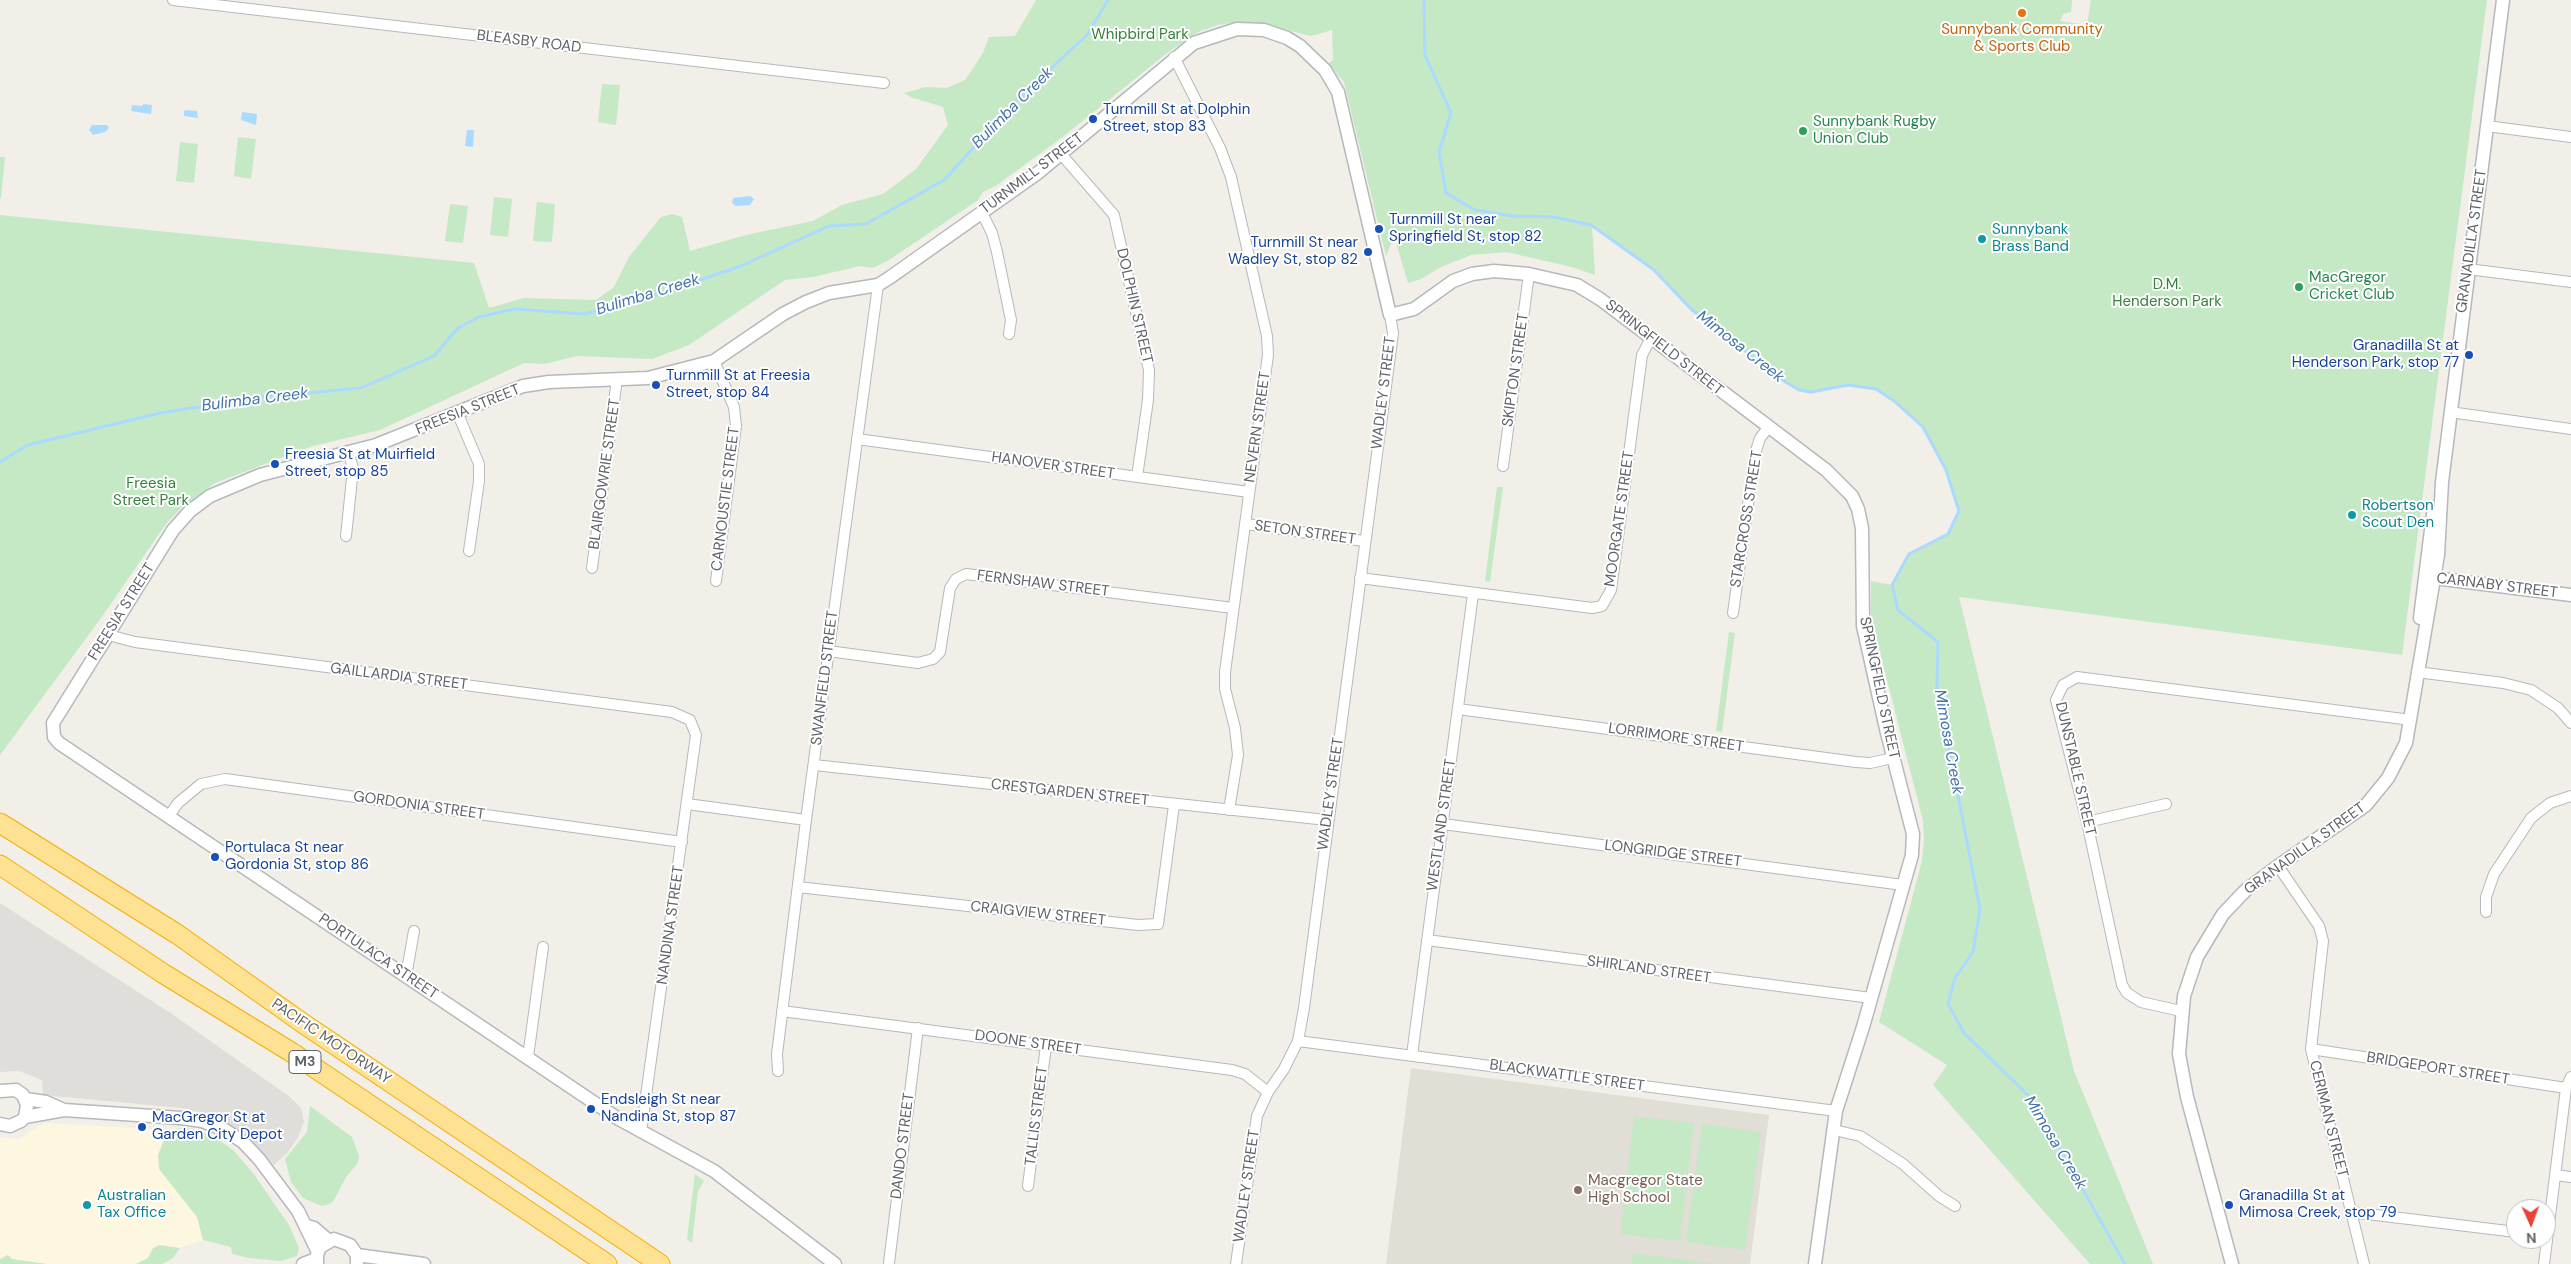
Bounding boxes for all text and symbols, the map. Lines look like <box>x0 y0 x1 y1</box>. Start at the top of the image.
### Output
marker: Sunnybank Community & Sports Club <box>2016 7 2028 19</box>
place label: Sunnybank Community & Sports Club <box>1941 21 2103 56</box>
park label: Whipbird Park <box>1091 26 1189 44</box>
street label: BLEASBY ROAD <box>476 27 582 57</box>
water label: Bulimba Creek <box>968 63 1058 153</box>
place label: Turnmill St at Dolphin Street, stop 83 <box>1103 101 1250 136</box>
marker: Turnmill St at Dolphin Street, stop 83 <box>1087 113 1099 125</box>
place label: Sunnybank Rugby Union Club <box>1813 113 1936 148</box>
marker: Sunnybank Rugby Union Club <box>1797 125 1809 137</box>
street label: TURNMILL STREET <box>977 129 1087 219</box>
street label: GRANADILLA STREET <box>2453 168 2491 314</box>
place label: Turnmill St near Springfield St, stop 82 <box>1389 211 1542 246</box>
place label: Sunnybank Brass Band <box>1992 221 2069 256</box>
marker: Turnmill St near Springfield St, stop 82 <box>1373 223 1385 235</box>
marker: Sunnybank Brass Band <box>1976 233 1988 245</box>
place label: Turnmill St near Wadley St, stop 82 <box>1228 234 1358 269</box>
marker: Turnmill St near Wadley St, stop 82 <box>1362 246 1374 258</box>
street label: DOLPHIN STREET <box>1112 247 1156 365</box>
place label: MacGregor Cricket Club <box>2309 269 2395 304</box>
water label: Bulimba Creek <box>594 270 702 320</box>
park label: D.M. Henderson Park <box>2112 276 2222 311</box>
marker: MacGregor Cricket Club <box>2293 281 2305 293</box>
street label: SPRINGFIELD STREET <box>1601 296 1727 400</box>
water label: Mimosa Creek <box>1692 307 1788 387</box>
street label: SKIPTON STREET <box>1499 312 1533 428</box>
street label: WADLEY STREET <box>1368 335 1400 451</box>
place label: Granadilla St at Henderson Park, stop 77 <box>2292 337 2459 372</box>
marker: Granadilla St at Henderson Park, stop 77 <box>2463 349 2475 361</box>
place label: Turnmill St at Freesia Street, stop 84 <box>666 367 810 402</box>
street label: NEVERN STREET <box>1241 370 1275 484</box>
marker: Turnmill St at Freesia Street, stop 84 <box>650 379 662 391</box>
street label: FREESIA STREET <box>413 381 523 439</box>
water label: Bulimba Creek <box>201 384 309 416</box>
street label: BLAIRGOWRIE STREET <box>585 397 625 551</box>
street label: CARNOUSTIE STREET <box>708 426 744 572</box>
place label: Freesia St at Muirfield Street, stop 85 <box>285 446 435 481</box>
street label: HANOVER STREET <box>990 448 1116 484</box>
street label: STARCROSS STREET <box>1727 449 1767 589</box>
street label: MOORGATE STREET <box>1602 450 1638 588</box>
marker: Freesia St at Muirfield Street, stop 85 <box>269 458 281 470</box>
park label: Freesia Street Park <box>113 475 189 510</box>
place label: Robertson Scout Den <box>2362 497 2434 532</box>
marker: Robertson Scout Den <box>2346 509 2358 521</box>
street label: SETON STREET <box>1253 517 1357 549</box>
street label: FREESIA STREET <box>85 560 159 664</box>
street label: FERNSHAW STREET <box>976 567 1110 601</box>
street label: CARNABY STREET <box>2435 570 2559 602</box>
street label: SWANFIELD STREET <box>808 610 842 746</box>
street label: SPRINGFIELD STREET <box>1855 615 1903 761</box>
street label: GAILLARDIA STREET <box>329 660 469 694</box>
water label: Mimosa Creek <box>1929 688 1967 796</box>
street label: DUNSTABLE STREET <box>2051 700 2099 838</box>
street label: LORRIMORE STREET <box>1607 720 1745 756</box>
street label: WADLEY STREET <box>1314 736 1348 852</box>
street label: WESTLAND STREET <box>1424 758 1460 892</box>
street label: CRESTGARDEN STREET <box>990 776 1150 810</box>
street label: GORDONIA STREET <box>352 788 486 824</box>
street label: GRANADILLA STREET <box>2241 799 2369 899</box>
street label: LONGRIDGE STREET <box>1603 837 1743 871</box>
place label: Portulaca St near Gordonia St, stop 86 <box>225 839 369 874</box>
marker: Portulaca St near Gordonia St, stop 86 <box>209 851 221 863</box>
street label: NANDINA STREET <box>654 864 688 986</box>
street label: CRAIGVIEW STREET <box>969 898 1107 930</box>
street label: PORTULACA STREET <box>315 910 441 1004</box>
street label: SHIRLAND STREET <box>1586 952 1712 988</box>
street label: PACIFIC MOTORWAY <box>268 995 394 1089</box>
street label: DOONE STREET <box>974 1027 1082 1059</box>
street label: BRIDGEPORT STREET <box>2365 1049 2511 1089</box>
road number: M3 <box>289 1050 321 1074</box>
street label: BLACKWATTLE STREET <box>1488 1056 1646 1096</box>
street label: CERIMAN STREET <box>2305 1059 2351 1179</box>
street label: TALLIS STREET <box>1022 1065 1052 1167</box>
place label: Endsleigh St near Nandina St, stop 87 <box>601 1091 736 1126</box>
street label: DANDO STREET <box>888 1092 918 1200</box>
water label: Mimosa Creek <box>2019 1093 2091 1193</box>
marker: Endsleigh St near Nandina St, stop 87 <box>585 1103 597 1115</box>
place label: MacGregor St at Garden City Depot <box>152 1109 283 1144</box>
marker: MacGregor St at Garden City Depot <box>136 1121 148 1133</box>
street label: WADLEY STREET <box>1230 1128 1264 1244</box>
place label: Macgregor State High School <box>1588 1172 1703 1207</box>
marker: Macgregor State High School <box>1572 1184 1584 1196</box>
place label: Australian Tax Office <box>97 1187 166 1222</box>
place label: Granadilla St at Mimosa Creek, stop 79 <box>2239 1187 2397 1222</box>
marker: Australian Tax Office <box>81 1199 93 1211</box>
marker: Granadilla St at Mimosa Creek, stop 79 <box>2223 1199 2235 1211</box>
north arrow <box>2506 1199 2556 1249</box>
text: N <box>2526 1229 2537 1247</box>

